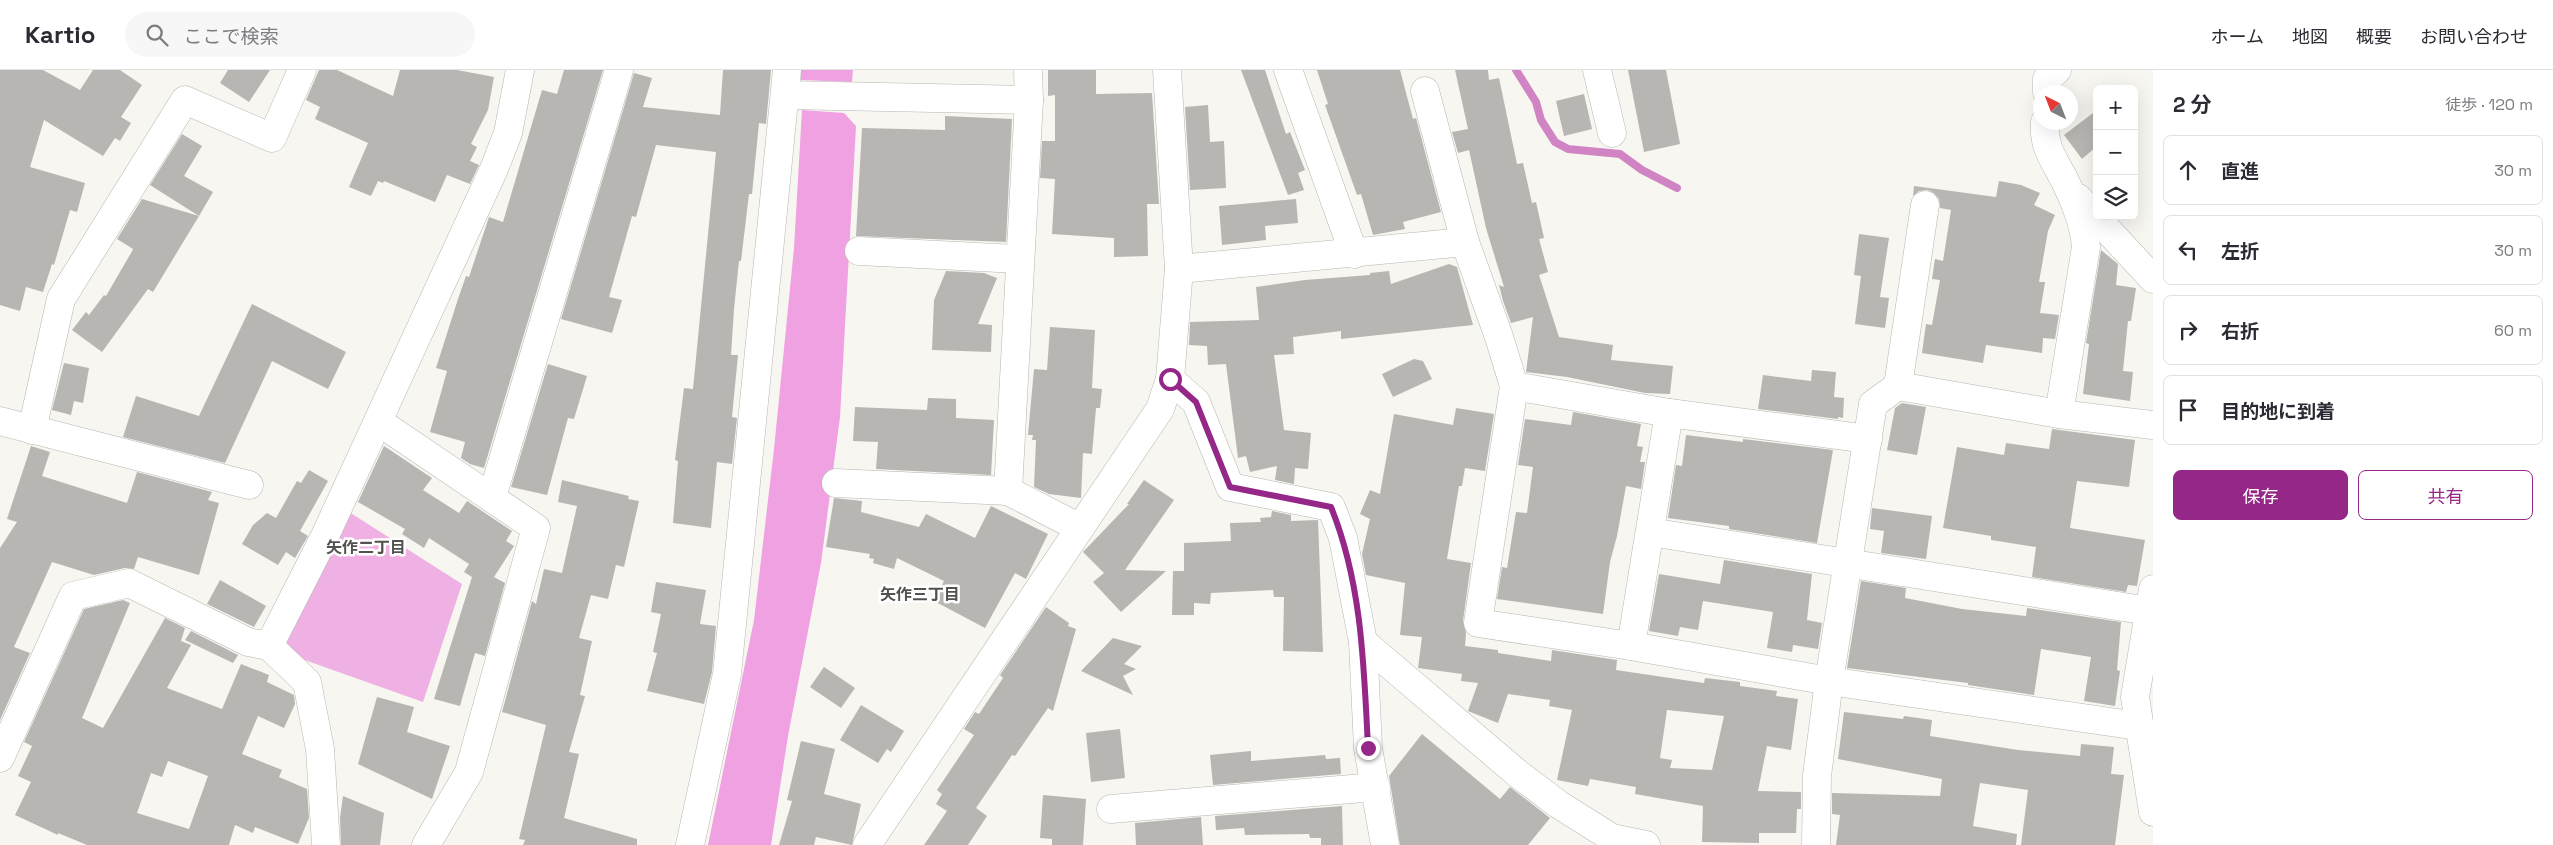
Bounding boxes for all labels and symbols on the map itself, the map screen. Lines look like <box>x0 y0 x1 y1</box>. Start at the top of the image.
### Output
north arrow <box>2033 85 2078 130</box>
route start <box>1159 368 1182 391</box>
district label: 矢作二丁目 <box>326 537 406 558</box>
district label: 矢作三丁目 <box>880 584 960 605</box>
route end <box>1357 737 1380 760</box>

